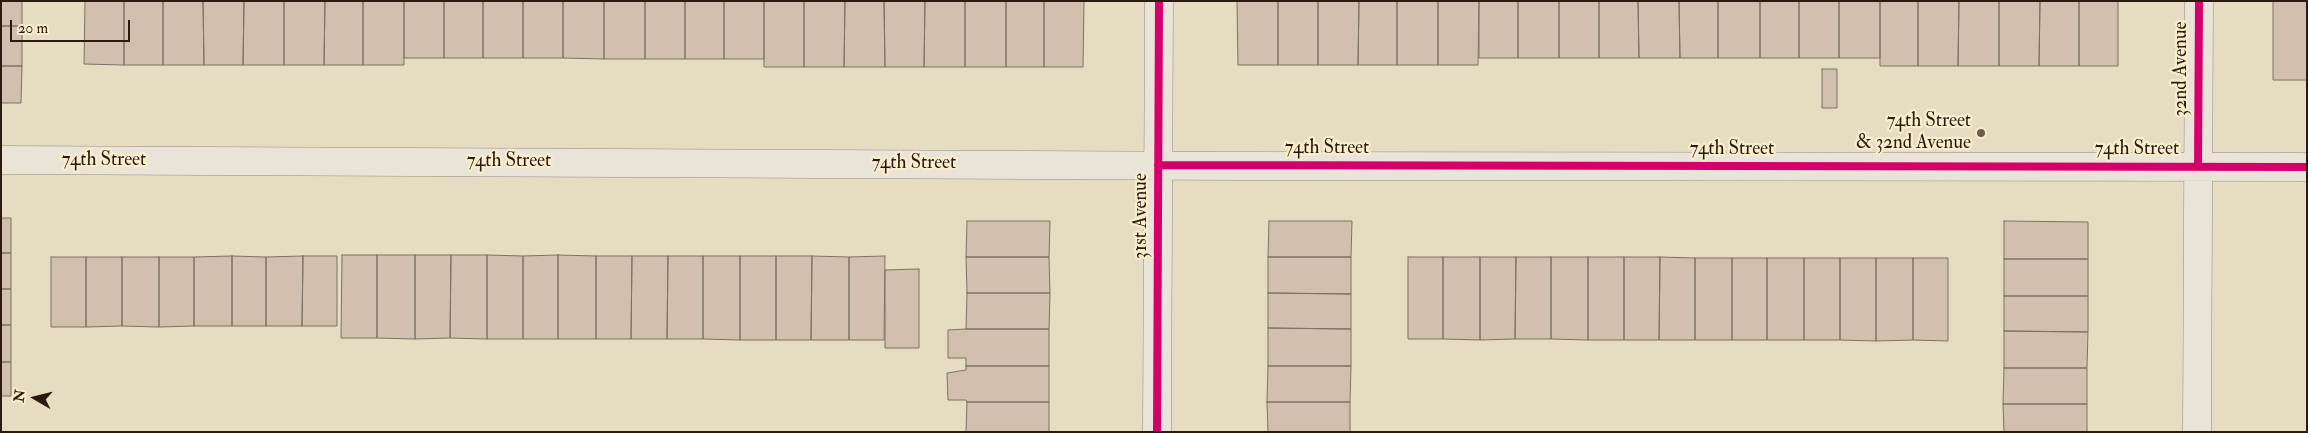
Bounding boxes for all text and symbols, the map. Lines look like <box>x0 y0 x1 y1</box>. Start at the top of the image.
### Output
scale bar <box>12 10 132 42</box>
text: 20 m <box>18 19 48 38</box>
street label: 32nd Avenue <box>2171 21 2193 117</box>
place label: 74th Street & 32nd Avenue <box>1856 111 1971 155</box>
marker: 74th Street & 32nd Avenue <box>1975 127 1987 139</box>
street label: 74th Street <box>1285 138 1369 160</box>
street label: 74th Street <box>1690 139 1774 161</box>
street label: 74th Street <box>2095 139 2179 161</box>
street label: 74th Street <box>62 150 146 172</box>
street label: 74th Street <box>467 151 551 173</box>
street label: 74th Street <box>872 153 956 175</box>
street label: 31st Avenue <box>1131 173 1153 259</box>
north arrow <box>10 373 60 423</box>
text: N <box>10 388 29 403</box>

